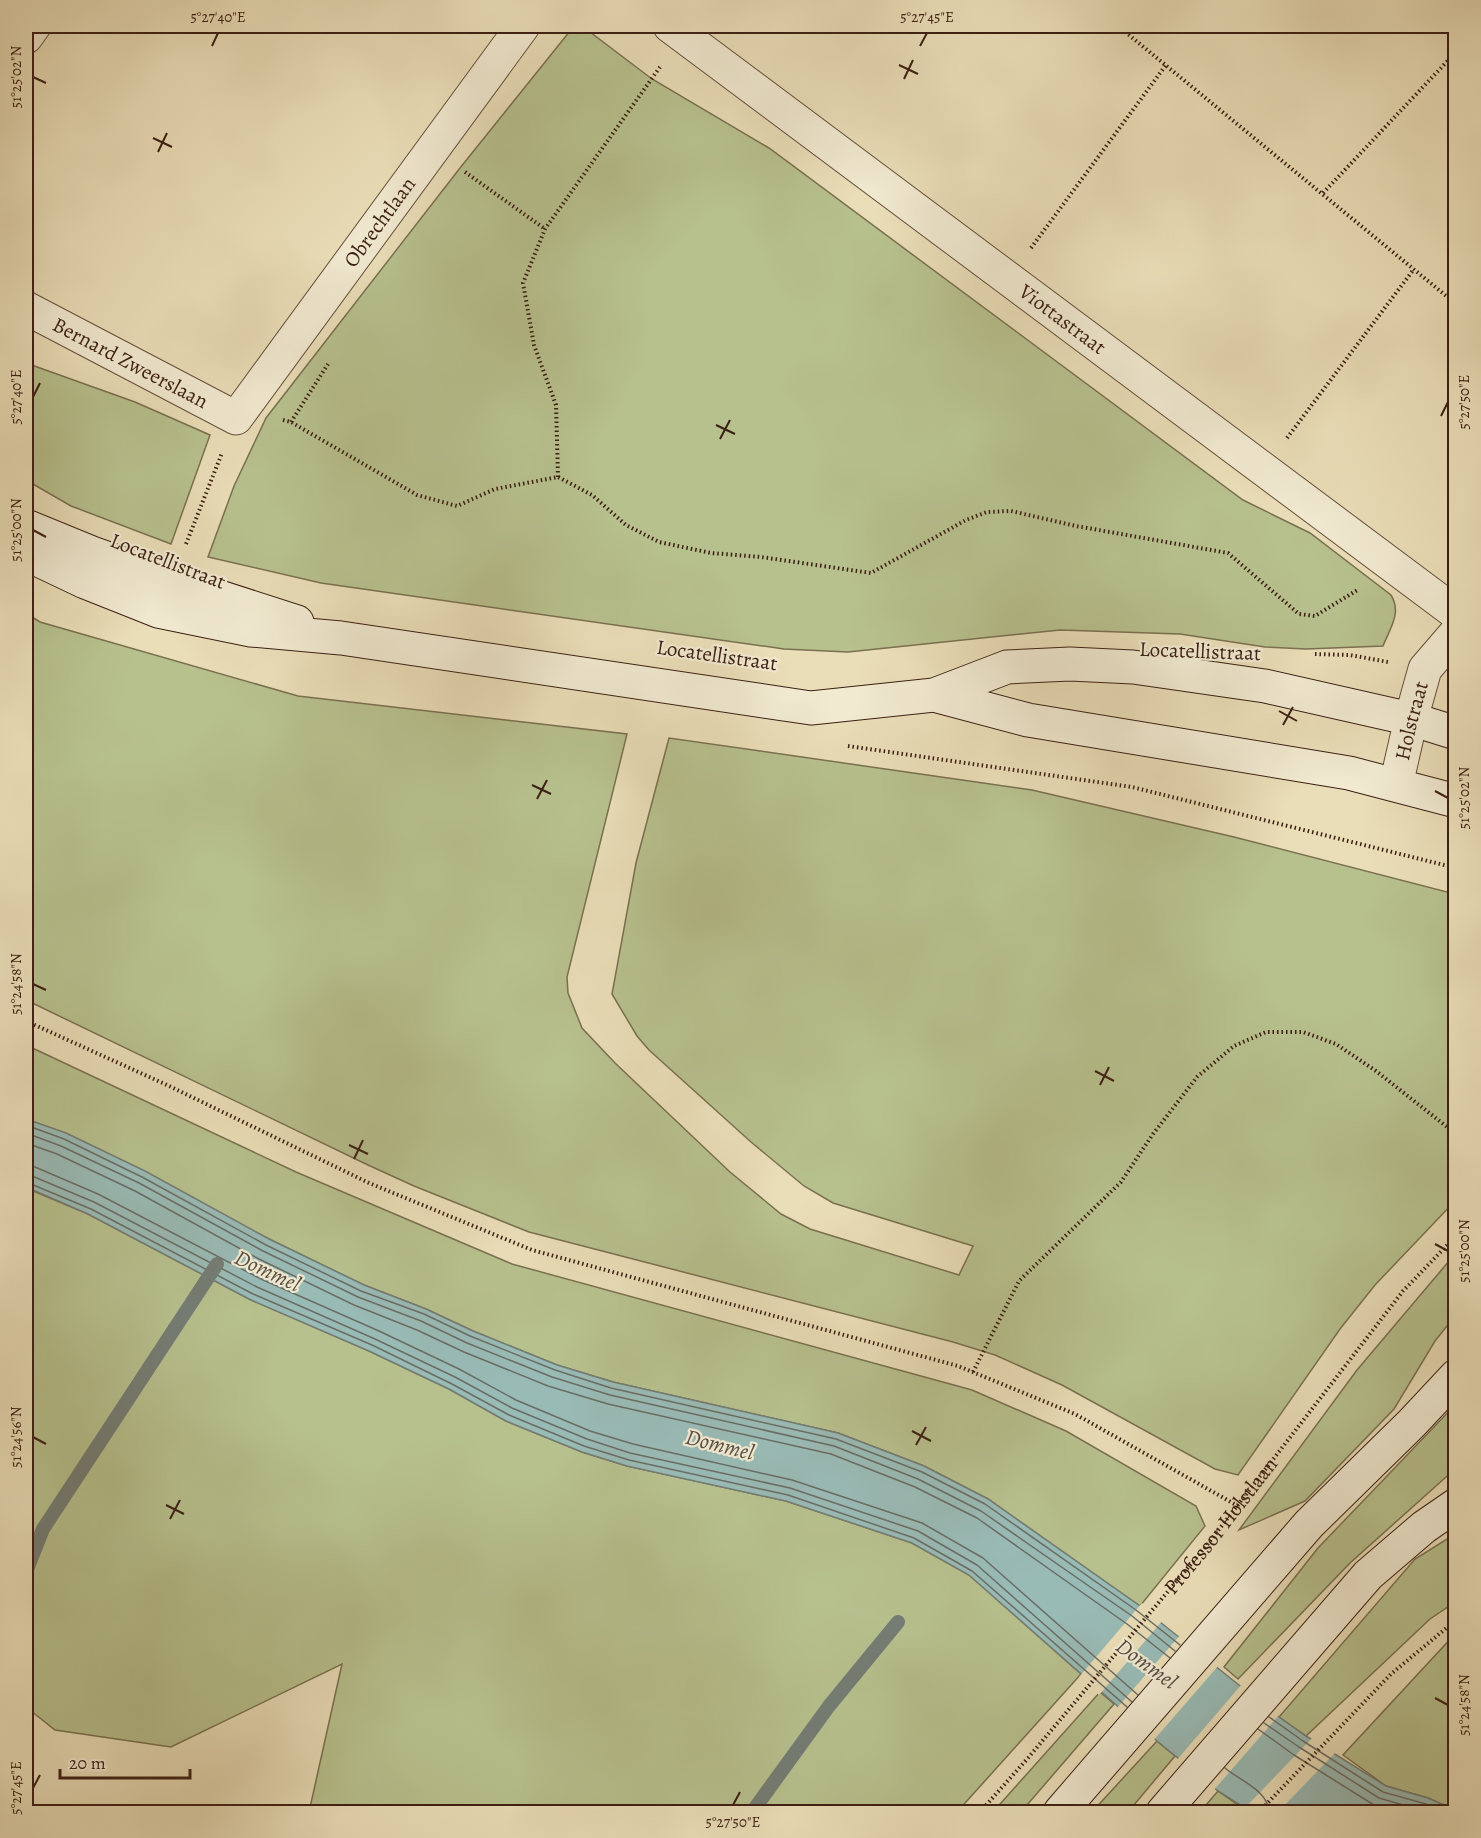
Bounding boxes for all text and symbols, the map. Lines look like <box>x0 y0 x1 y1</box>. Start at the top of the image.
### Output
text: 5°27'40"E <box>190 7 246 27</box>
text: 5°27'45"E <box>900 7 954 27</box>
text: 51°25'02"N <box>6 45 26 108</box>
street label: Obrechtlaan <box>337 171 422 273</box>
street label: Viottastraat <box>1013 277 1112 361</box>
street label: Bernard Zweerslaan <box>48 310 213 415</box>
text: 5°27'40"E <box>6 369 26 425</box>
text: 5°27'50"E <box>1454 375 1474 429</box>
text: 51°25'00"N <box>6 498 26 562</box>
street label: Locatellistraat <box>106 526 230 596</box>
street label: Locatellistraat <box>655 633 779 677</box>
street label: Locatellistraat <box>1139 635 1261 667</box>
street label: Holstraat <box>1388 678 1435 763</box>
text: 51°25'02"N <box>1454 766 1474 829</box>
text: 51°24'58"N <box>6 953 26 1015</box>
text: 51°25'00"N <box>1454 1219 1474 1283</box>
water label: Dommel <box>230 1243 306 1299</box>
text: 51°24'56"N <box>6 1406 26 1468</box>
water label: Dommel <box>682 1422 758 1468</box>
street label: Professor Holstlaan <box>1157 1451 1284 1600</box>
water label: Dommel <box>1109 1631 1184 1697</box>
text: 51°24'58"N <box>1454 1674 1474 1736</box>
scale bar <box>60 1742 190 1780</box>
text: 20 m <box>69 1751 106 1775</box>
text: 5°27'45"E <box>6 1761 26 1815</box>
text: 5°27'50"E <box>706 1812 760 1832</box>

